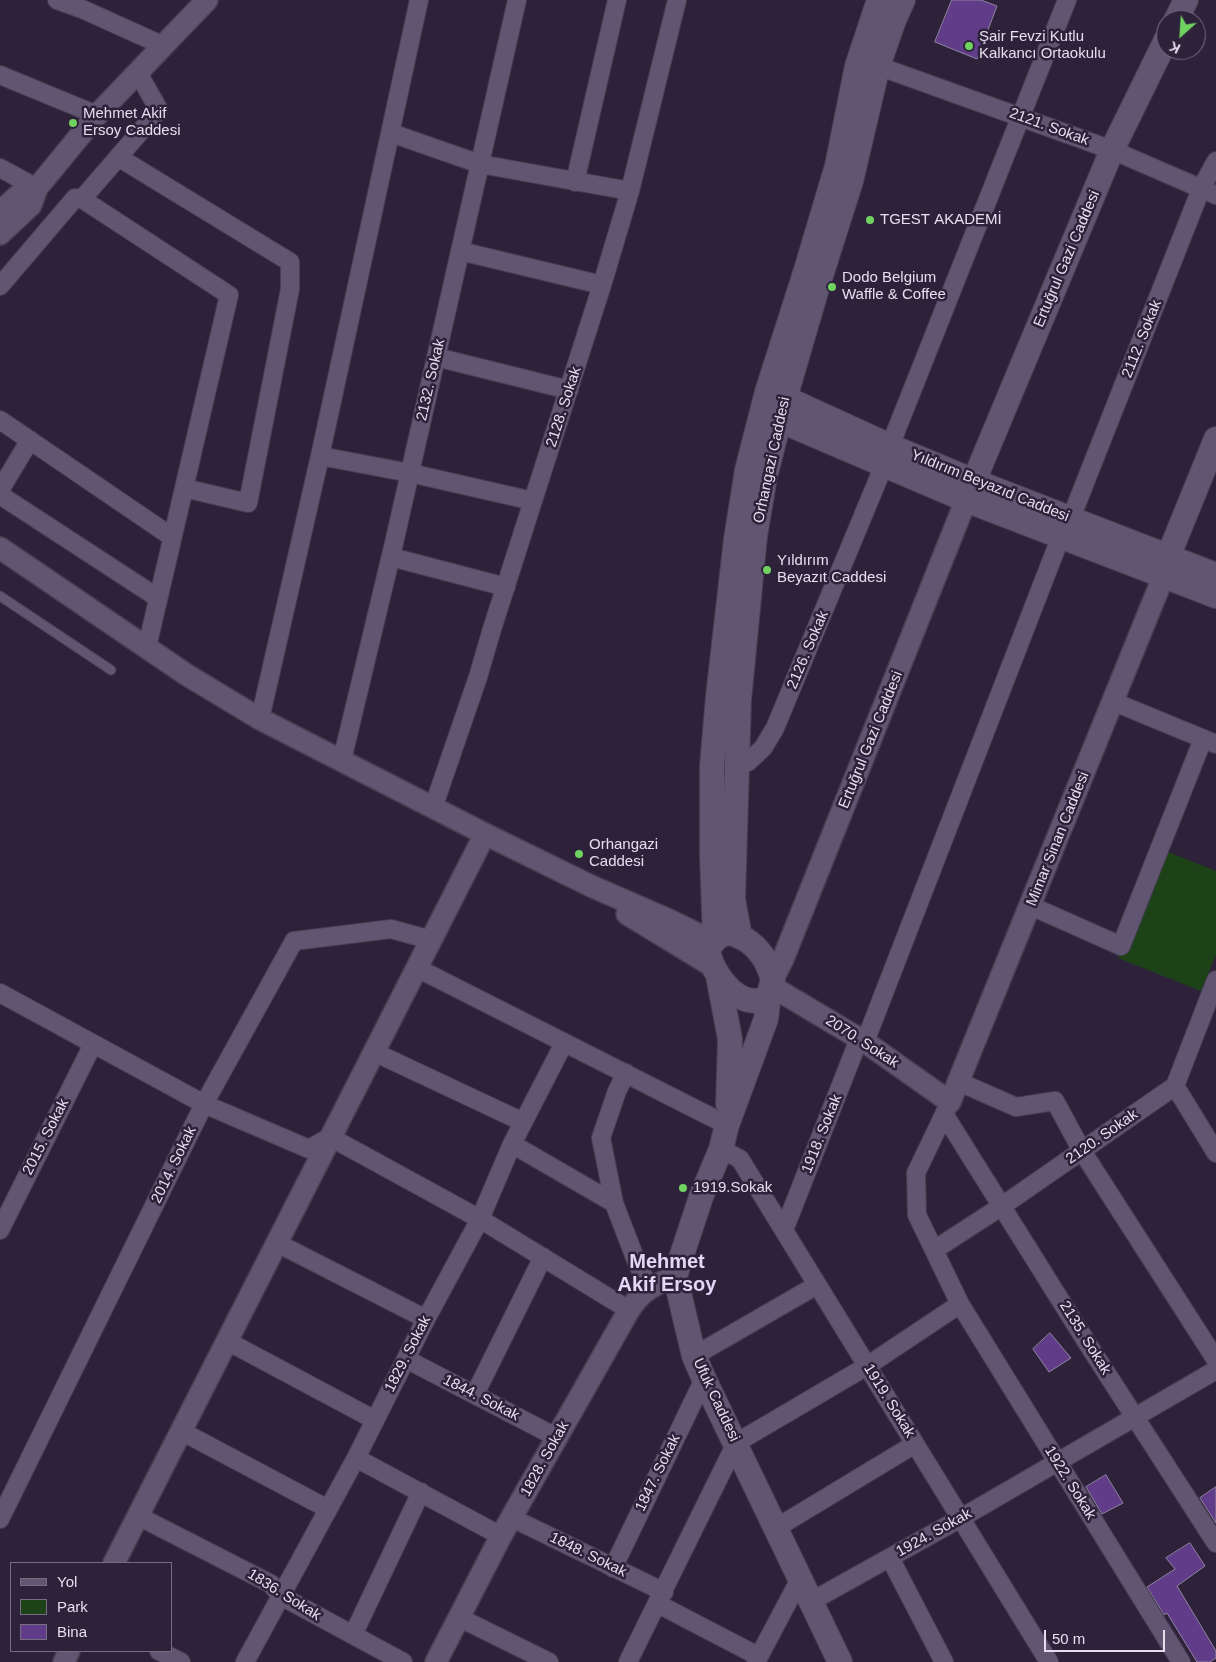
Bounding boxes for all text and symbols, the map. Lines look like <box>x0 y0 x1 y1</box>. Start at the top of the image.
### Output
north arrow <box>1156 10 1206 60</box>
place label: Şair Fevzi Kutlu Kalkancı Ortaokulu <box>979 28 1106 63</box>
text: K <box>1167 38 1183 57</box>
marker: Şair Fevzi Kutlu Kalkancı Ortaokulu <box>963 40 975 52</box>
street label: 2121. Sokak <box>1007 104 1091 150</box>
place label: Mehmet Akif Ersoy Caddesi <box>83 105 181 140</box>
marker: Mehmet Akif Ersoy Caddesi <box>67 117 79 129</box>
street label: Ertuğrul Gazi Caddesi <box>1030 188 1104 330</box>
place label: TGEST AKADEMİ <box>880 211 1002 229</box>
marker: TGEST AKADEMİ <box>864 214 876 226</box>
place label: Dodo Belgium Waffle & Coffee <box>842 269 946 304</box>
marker: Dodo Belgium Waffle & Coffee <box>826 281 838 293</box>
street label: 2112. Sokak <box>1118 297 1166 381</box>
street label: 2132. Sokak <box>413 337 449 423</box>
street label: 2128. Sokak <box>543 365 585 449</box>
street label: Orhangazi Caddesi <box>750 395 794 525</box>
street label: Yıldırım Beyazıd Caddesi <box>908 446 1072 526</box>
place label: Yıldırım Beyazıt Caddesi <box>777 552 886 587</box>
marker: Yıldırım Beyazıt Caddesi <box>761 564 773 576</box>
street label: 2126. Sokak <box>783 608 833 692</box>
street label: Ertuğrul Gazi Caddesi <box>835 669 907 811</box>
street label: Mimar Sinan Caddesi <box>1023 769 1093 909</box>
place label: Orhangazi Caddesi <box>589 836 658 871</box>
marker: Orhangazi Caddesi <box>573 848 585 860</box>
street label: 2070. Sokak <box>822 1012 902 1072</box>
street label: 1918. Sokak <box>798 1092 846 1176</box>
street label: 2015. Sokak <box>19 1096 73 1178</box>
street label: 2120. Sokak <box>1063 1106 1141 1168</box>
street label: 2014. Sokak <box>148 1124 200 1206</box>
place label: 1919.Sokak <box>693 1179 772 1197</box>
marker: 1919.Sokak <box>677 1182 689 1194</box>
district label: Mehmet Akif Ersoy <box>618 1250 716 1297</box>
street label: 2135. Sokak <box>1055 1298 1115 1378</box>
street label: 1829. Sokak <box>381 1313 435 1395</box>
street label: Ufuk Caddesi <box>689 1355 743 1445</box>
street label: 1919. Sokak <box>859 1361 919 1441</box>
street label: 1844. Sokak <box>440 1371 522 1425</box>
street label: 1828. Sokak <box>517 1418 573 1500</box>
street label: 1847. Sokak <box>632 1432 684 1514</box>
street label: 1922. Sokak <box>1040 1443 1100 1523</box>
street label: 1924. Sokak <box>893 1505 975 1561</box>
street label: 1848. Sokak <box>547 1529 629 1581</box>
legend <box>10 1562 172 1652</box>
street label: 1836. Sokak <box>244 1565 324 1625</box>
text: Yol <box>57 1573 77 1590</box>
text: Park <box>57 1598 88 1615</box>
scale bar <box>1046 1620 1167 1652</box>
text: Bina <box>57 1623 87 1640</box>
text: 50 m <box>1052 1630 1085 1647</box>

